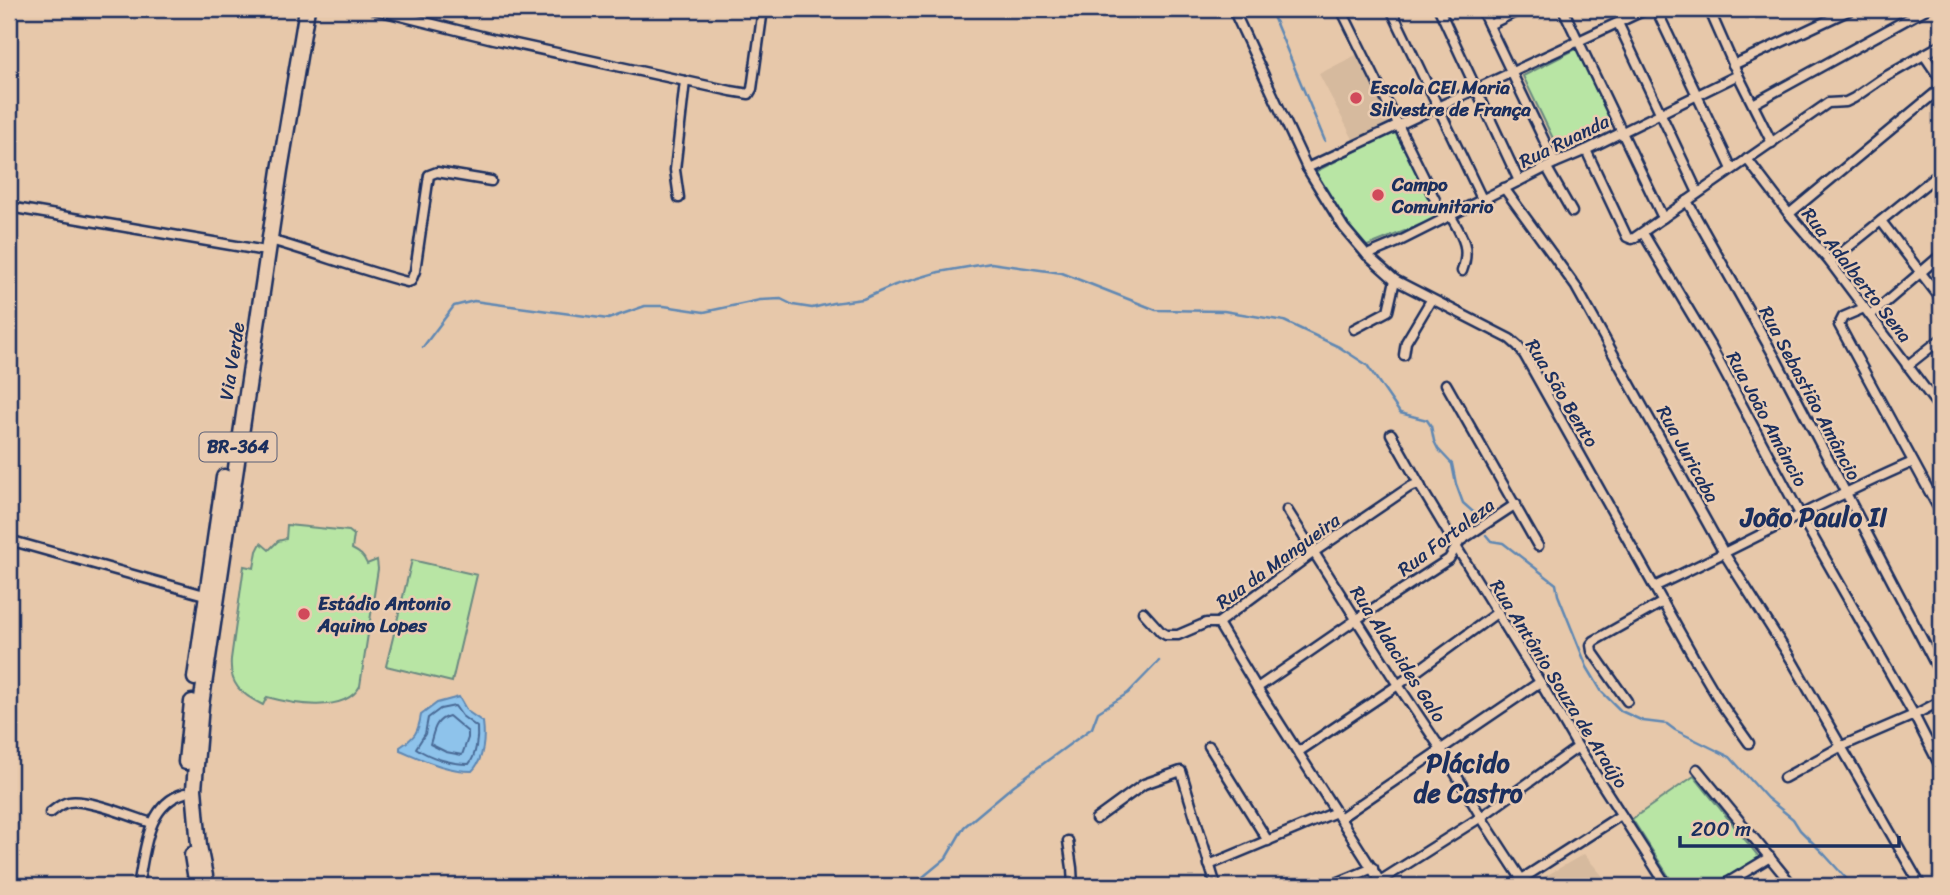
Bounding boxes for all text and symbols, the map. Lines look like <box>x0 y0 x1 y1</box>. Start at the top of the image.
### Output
place label: Escola CEI Maria Silvestre de França <box>1369 71 1531 126</box>
marker: Escola CEI Maria Silvestre de França <box>1348 90 1364 106</box>
street label: Rua Ruanda <box>1513 105 1615 177</box>
place label: Campo Comunitario <box>1391 168 1494 223</box>
marker: Campo Comunitario <box>1370 187 1386 203</box>
street label: Rua Adalberto Sena <box>1793 200 1921 351</box>
street label: Rua Sebastião Amâncio <box>1750 300 1870 487</box>
street label: Via Verde <box>210 319 255 403</box>
street label: Rua São Bento <box>1516 332 1608 454</box>
street label: Rua João Amâncio <box>1717 345 1817 493</box>
street label: Rua Juricaba <box>1648 399 1729 509</box>
road number: BR-364 <box>200 432 276 462</box>
street label: Rua Fortaleza <box>1390 489 1502 585</box>
district label: João Paulo II <box>1739 494 1888 540</box>
street label: Rua da Mangueira <box>1209 504 1348 618</box>
street label: Rua Antônio Souza de Araújo <box>1481 573 1637 796</box>
street label: Rua Aldacides Galo <box>1341 579 1455 730</box>
place label: Estádio Antonio Aquino Lopes <box>317 587 451 642</box>
marker: Estádio Antonio Aquino Lopes <box>296 606 312 622</box>
district label: Plácido de Castro <box>1413 740 1523 816</box>
scale bar <box>1680 804 1899 848</box>
text: 200 m <box>1691 810 1751 848</box>

